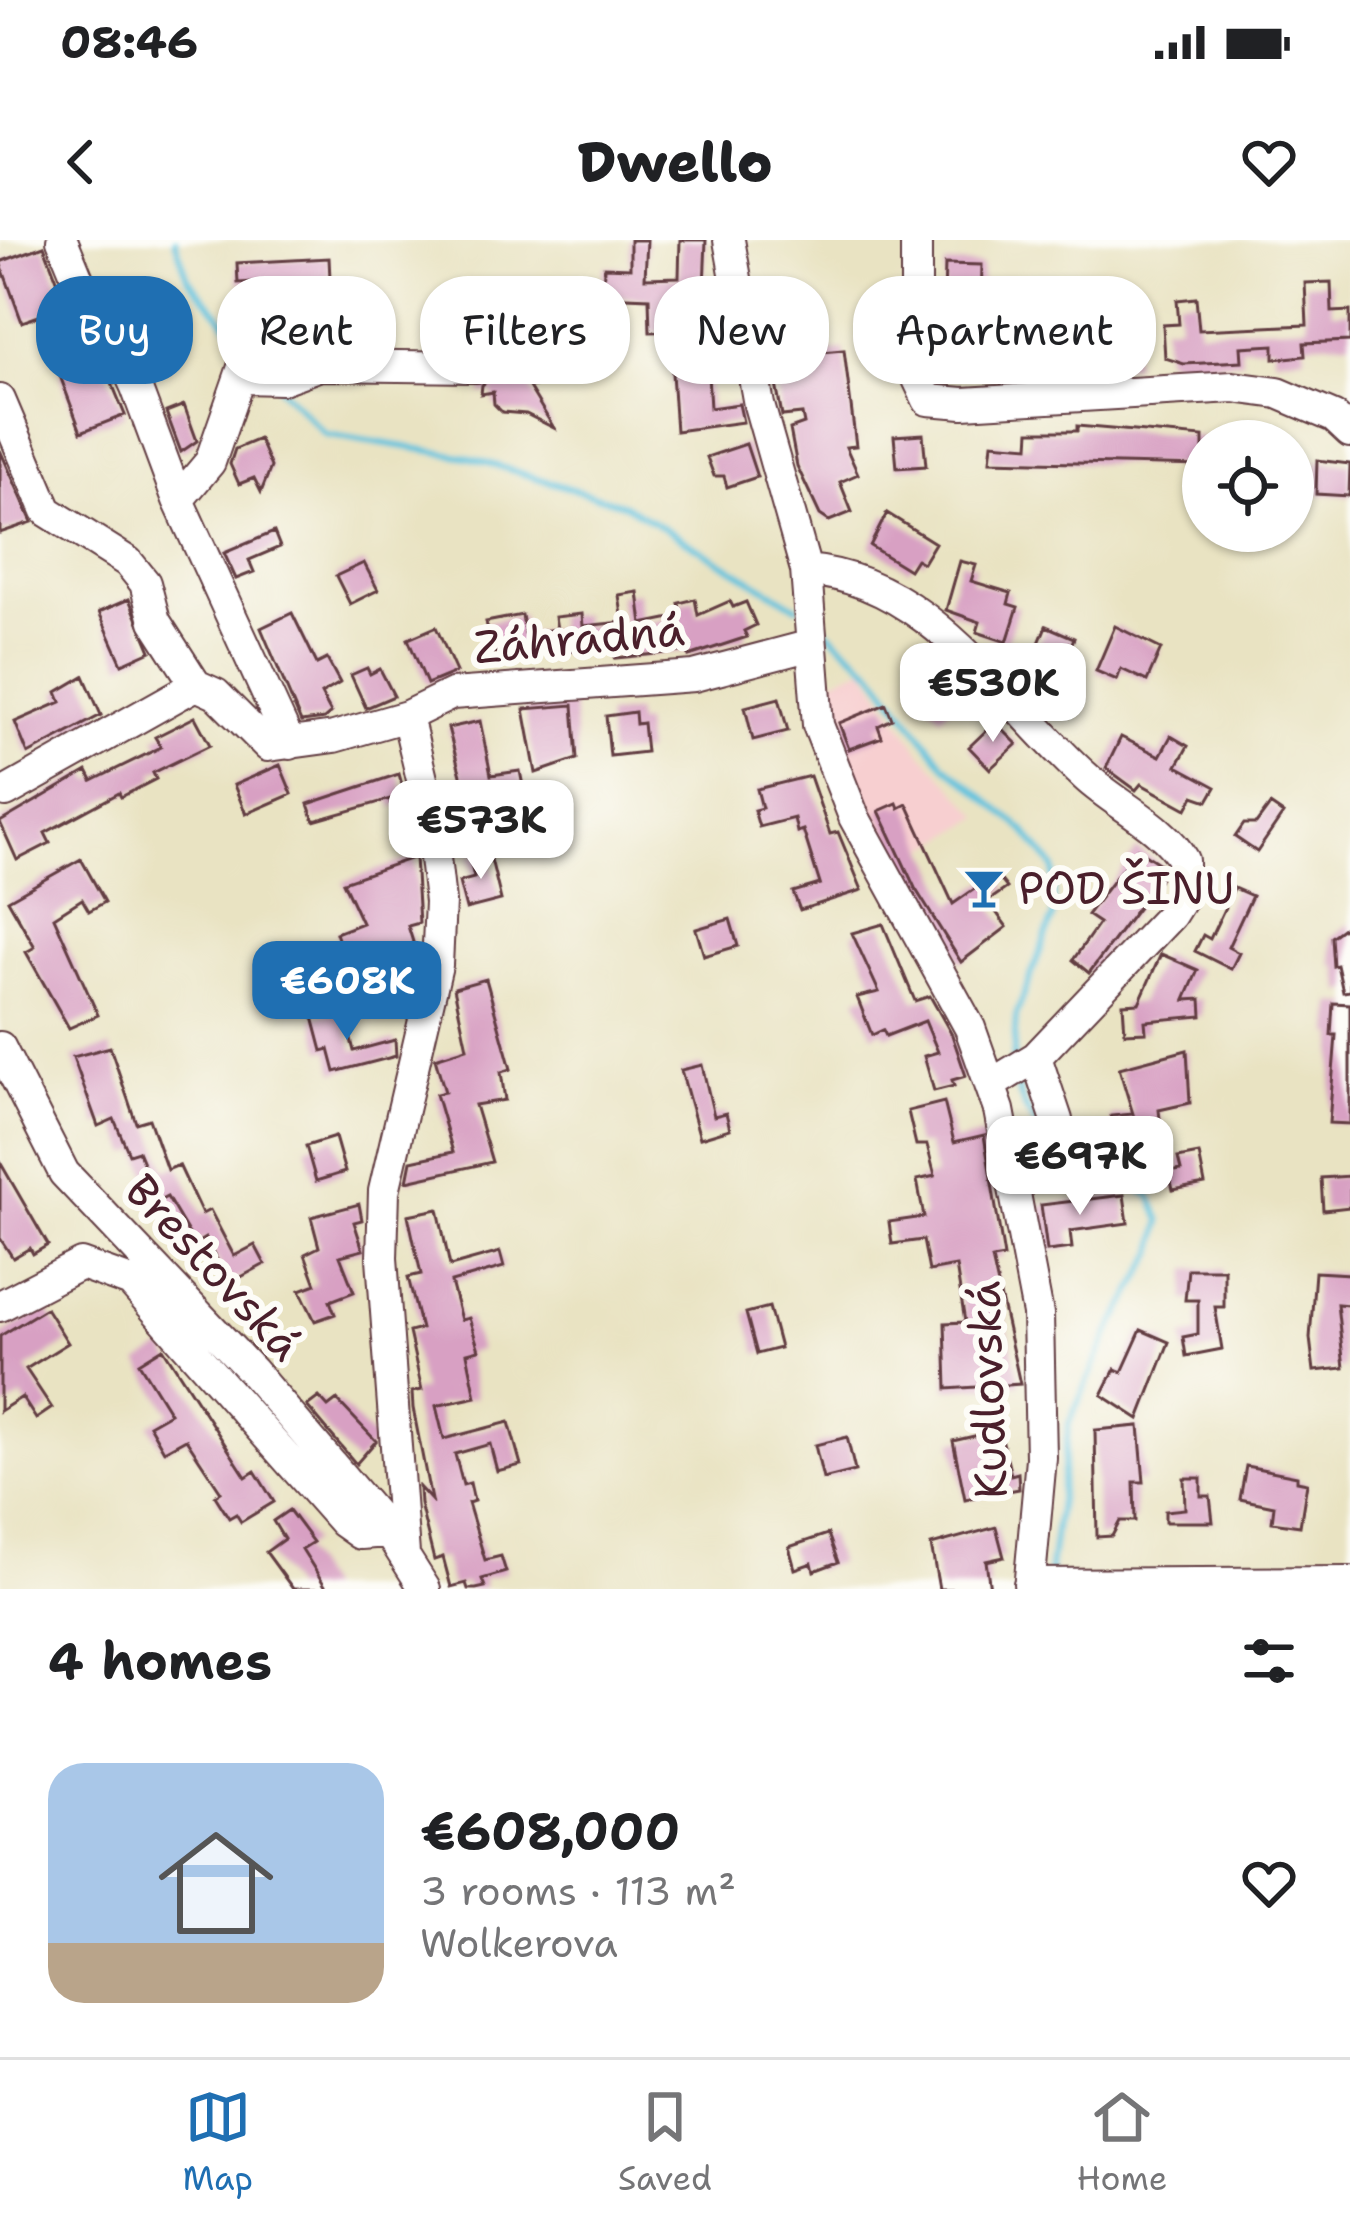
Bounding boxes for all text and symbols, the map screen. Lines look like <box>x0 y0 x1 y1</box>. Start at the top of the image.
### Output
text: 08:46 <box>60 12 198 72</box>
text: Dwello <box>577 126 773 198</box>
icon: back <box>48 129 114 195</box>
icon: heart <box>1236 129 1302 195</box>
chip: Buy <box>36 276 193 384</box>
chip: Rent <box>217 276 396 384</box>
chip: Filters <box>420 276 630 384</box>
chip: New <box>654 276 829 384</box>
chip: Apartment <box>853 276 1156 384</box>
map controls <box>1182 420 1314 552</box>
button: locate <box>1182 420 1314 552</box>
street label: Záhradná <box>471 599 687 677</box>
pin: €530K <box>909 643 1077 745</box>
text: €530K <box>927 656 1059 708</box>
pin: €573K <box>397 780 565 882</box>
text: €573K <box>416 793 546 845</box>
place label: POD ŠINU <box>1018 858 1235 918</box>
bar icon: POD ŠINU <box>961 865 1007 911</box>
pin: €608K <box>263 941 431 1043</box>
text: €608K <box>279 954 415 1006</box>
pin: €697K <box>996 1116 1164 1218</box>
text: €697K <box>1013 1129 1147 1181</box>
street label: Brestovská <box>112 1161 316 1373</box>
street label: Kudlovská <box>953 1280 1021 1500</box>
text: 4 homes <box>48 1627 272 1695</box>
icon: filters <box>1236 1628 1302 1694</box>
text: €608,000 <box>420 1797 680 1865</box>
icon: home <box>144 1811 288 1955</box>
icon: heart <box>1236 1850 1302 1916</box>
text: 3 rooms · 113 m² <box>420 1865 736 1917</box>
text: Wolkerova <box>420 1917 618 1969</box>
tab: Map <box>182 2084 253 2201</box>
tab: Saved <box>618 2084 712 2201</box>
tab: Home <box>1077 2084 1167 2201</box>

